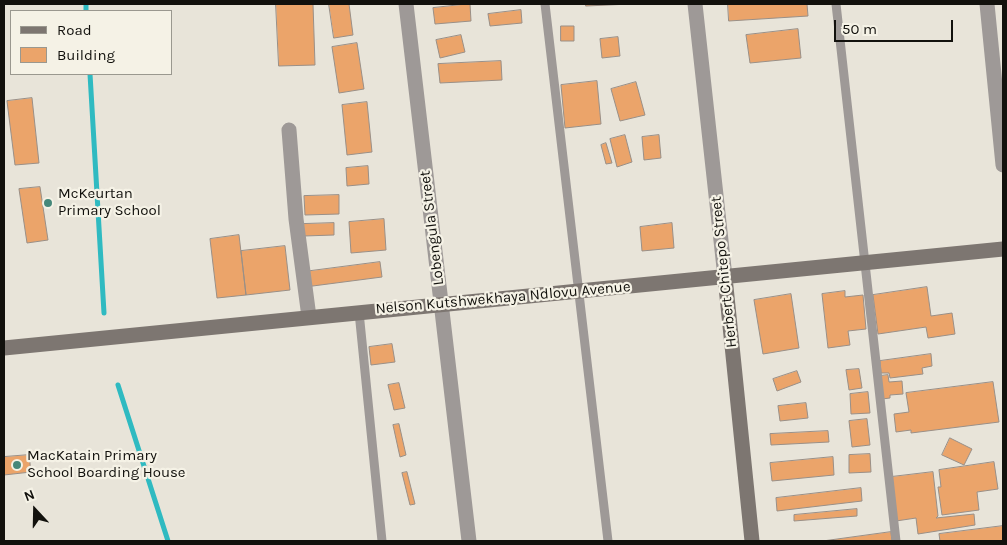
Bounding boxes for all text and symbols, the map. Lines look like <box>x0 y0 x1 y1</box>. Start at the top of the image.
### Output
legend <box>10 10 172 75</box>
scale bar <box>837 10 956 42</box>
text: 50 m <box>842 20 877 38</box>
text: Road <box>57 21 92 39</box>
text: Building <box>57 46 115 64</box>
street label: Lobengula Street <box>416 170 448 286</box>
place label: McKeurtan Primary School <box>58 185 161 220</box>
street label: Herbert Chitepo Street <box>707 195 741 349</box>
marker: McKeurtan Primary School <box>42 197 54 209</box>
street label: Nelson Kutshwekhaya Ndlovu Avenue <box>375 278 631 318</box>
place label: MacKatain Primary School Boarding House <box>27 447 186 482</box>
marker: MacKatain Primary School Boarding House <box>11 459 23 471</box>
north arrow <box>10 485 60 535</box>
text: N <box>22 486 37 505</box>

